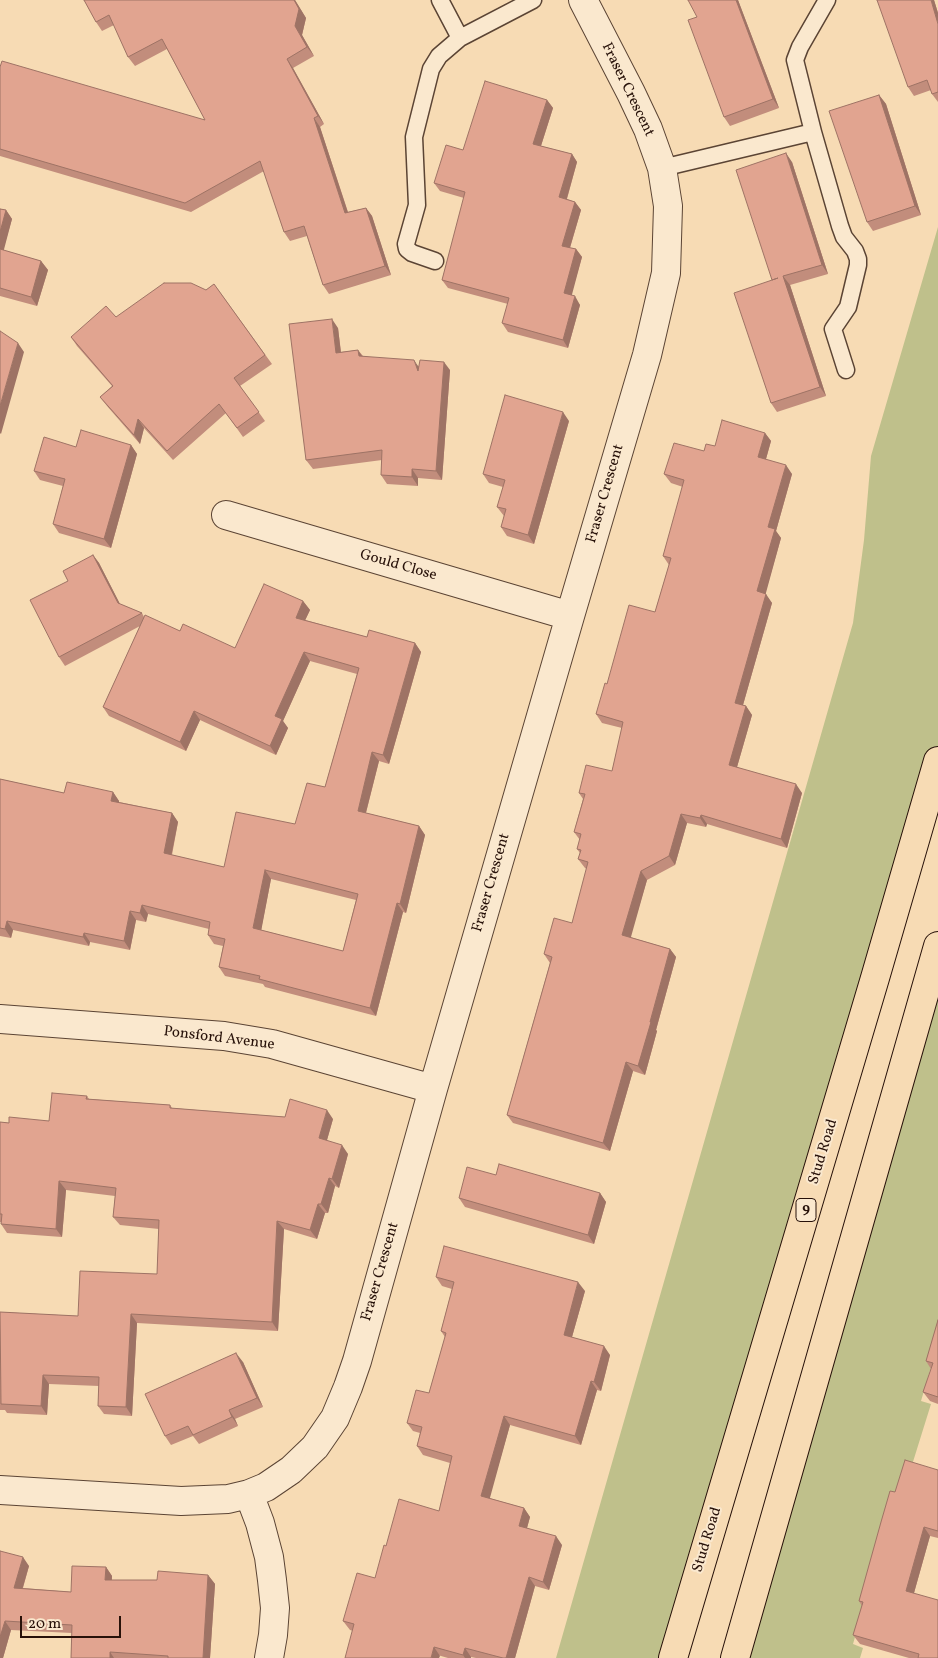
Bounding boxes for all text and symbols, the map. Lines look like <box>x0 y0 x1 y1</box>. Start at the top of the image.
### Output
street label: Fraser Crescent <box>597 40 657 140</box>
street label: Fraser Crescent <box>583 442 629 546</box>
street label: Gould Close <box>357 546 439 586</box>
street label: Fraser Crescent <box>469 831 515 935</box>
street label: Ponsford Avenue <box>162 1023 276 1055</box>
street label: Stud Road <box>806 1117 842 1187</box>
road number: 9 <box>796 1198 816 1222</box>
street label: Fraser Crescent <box>358 1220 404 1324</box>
street label: Stud Road <box>690 1505 726 1575</box>
scale bar <box>22 1606 124 1638</box>
text: 20 m <box>28 1614 61 1635</box>

